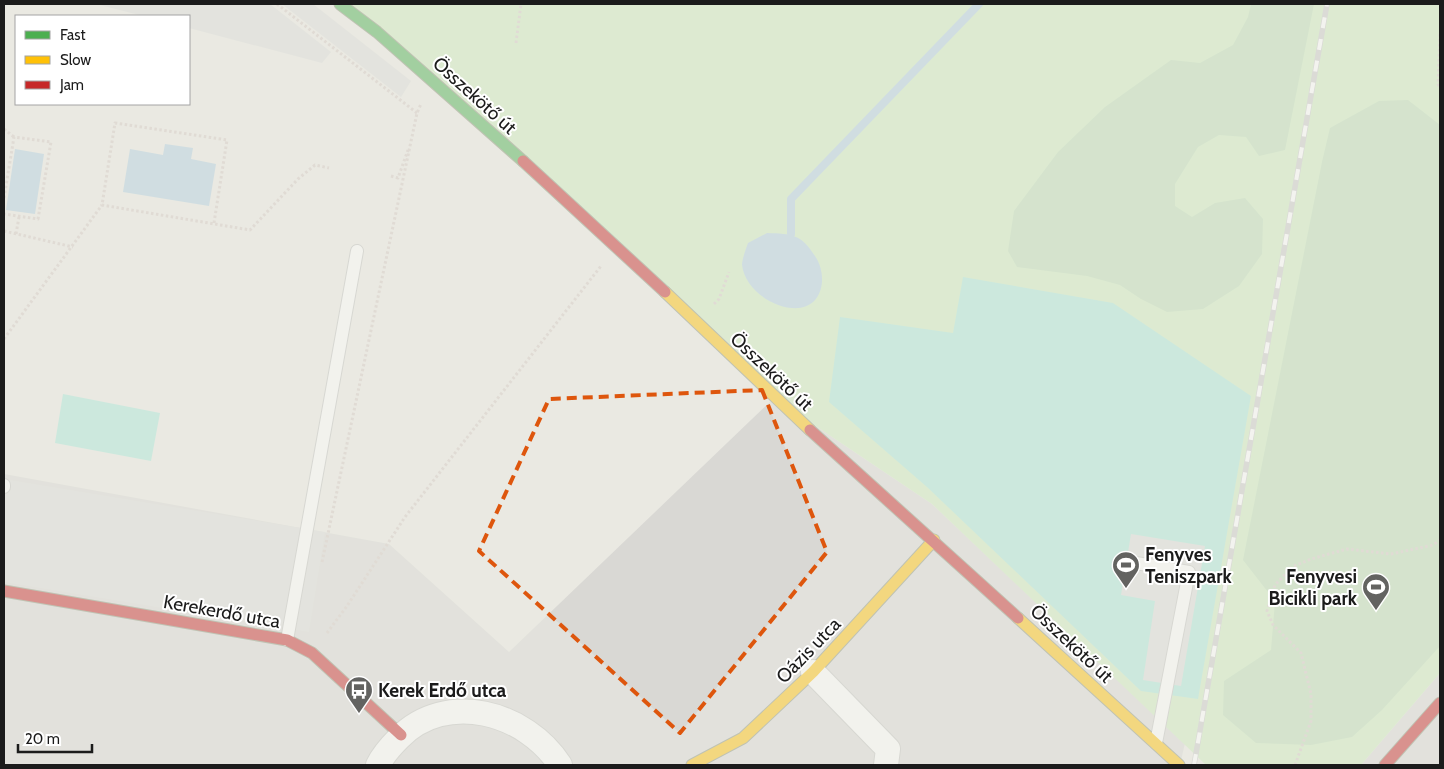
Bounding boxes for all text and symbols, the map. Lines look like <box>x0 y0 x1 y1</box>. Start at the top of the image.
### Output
legend <box>15 15 190 105</box>
text: Fast <box>60 26 85 44</box>
text: Slow <box>60 51 91 69</box>
street label: Összekötő út <box>428 52 522 139</box>
text: Jam <box>59 76 84 94</box>
street label: Összekötő út <box>726 327 818 416</box>
place label: Fenyves Teniszpark <box>1145 543 1233 588</box>
sports icon: Fenyves Teniszpark <box>1111 550 1141 589</box>
place label: Fenyvesi Bicikli park <box>1269 565 1358 610</box>
sports icon: Fenyvesi Bicikli park <box>1361 572 1391 611</box>
street label: Kerekerdő utca <box>162 590 282 633</box>
street label: Összekötő út <box>1026 599 1118 688</box>
street label: Oázis utca <box>771 613 845 688</box>
bus stop icon: Kerek Erdő utca <box>344 675 374 714</box>
place label: Kerek Erdő utca <box>378 679 507 702</box>
scale bar <box>18 722 91 754</box>
text: 20 m <box>25 730 60 748</box>

